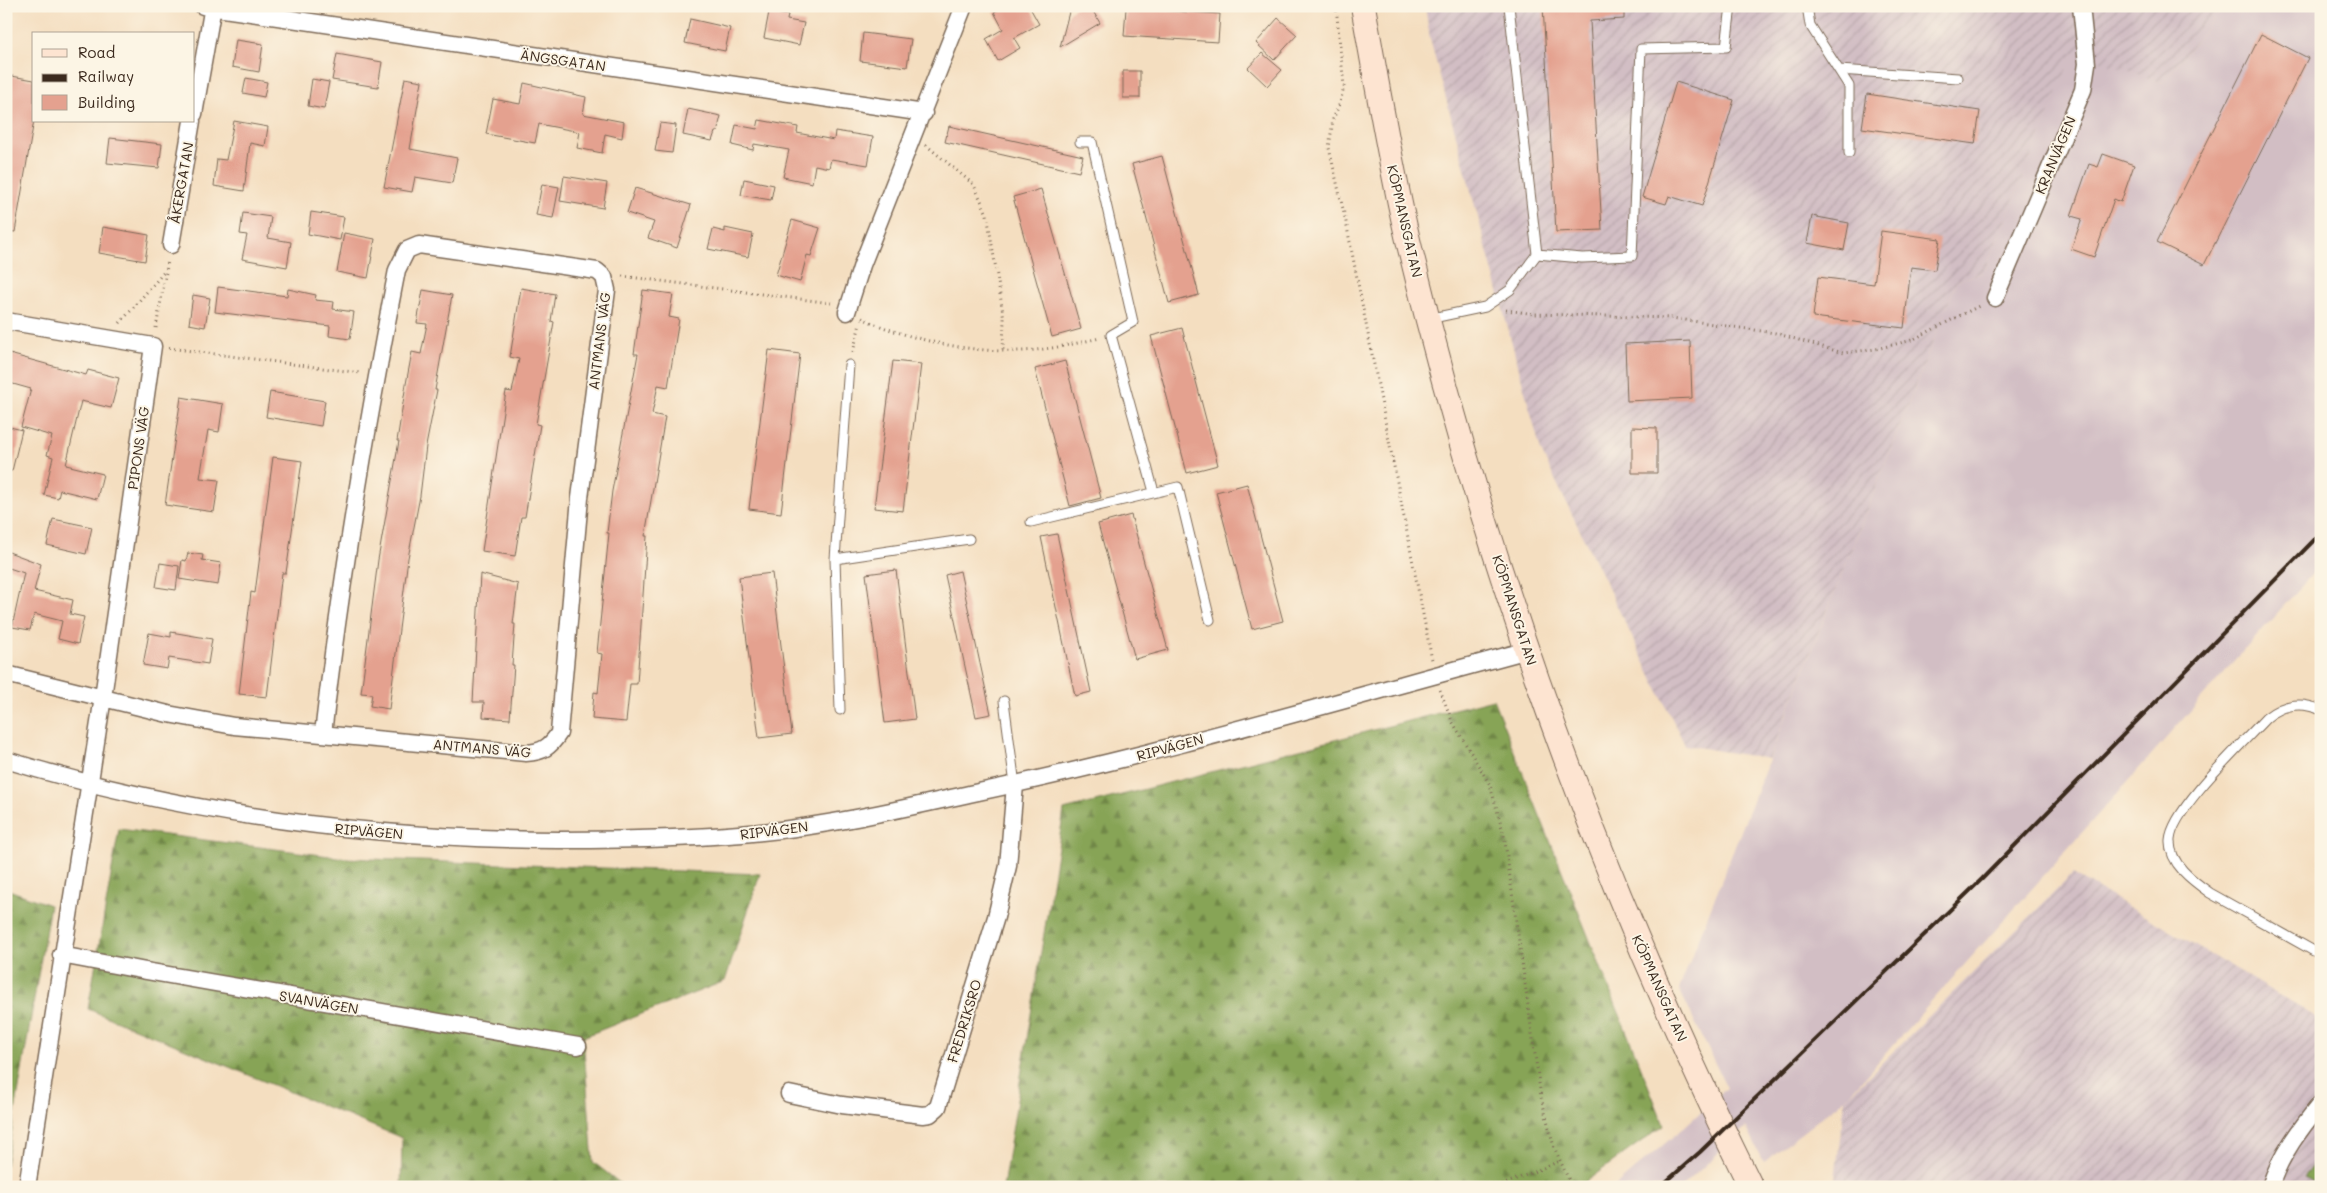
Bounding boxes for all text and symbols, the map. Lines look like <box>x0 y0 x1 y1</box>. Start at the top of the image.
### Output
legend <box>32 32 195 122</box>
text: Road <box>78 42 115 62</box>
street label: ÄNGSGATAN <box>519 45 607 75</box>
text: Railway <box>78 66 134 86</box>
text: Building <box>78 92 135 112</box>
street label: KRANVÄGEN <box>2030 113 2080 197</box>
street label: ÅKERGATAN <box>164 140 198 226</box>
street label: KÖPMANSGATAN <box>1383 163 1427 279</box>
street label: ANTMANS VÄG <box>584 291 614 391</box>
street label: PIPONS VÄG <box>123 405 153 491</box>
street label: KÖPMANSGATAN <box>1488 552 1542 668</box>
street label: RIPVÄGEN <box>1134 729 1206 765</box>
street label: ANTMANS VÄG <box>432 734 532 762</box>
street label: RIPVÄGEN <box>739 816 809 844</box>
street label: RIPVÄGEN <box>334 819 404 843</box>
street label: KÖPMANSGATAN <box>1628 932 1692 1044</box>
street label: FREDRIKSRO <box>942 977 986 1065</box>
street label: SVANVÄGEN <box>278 986 360 1018</box>

